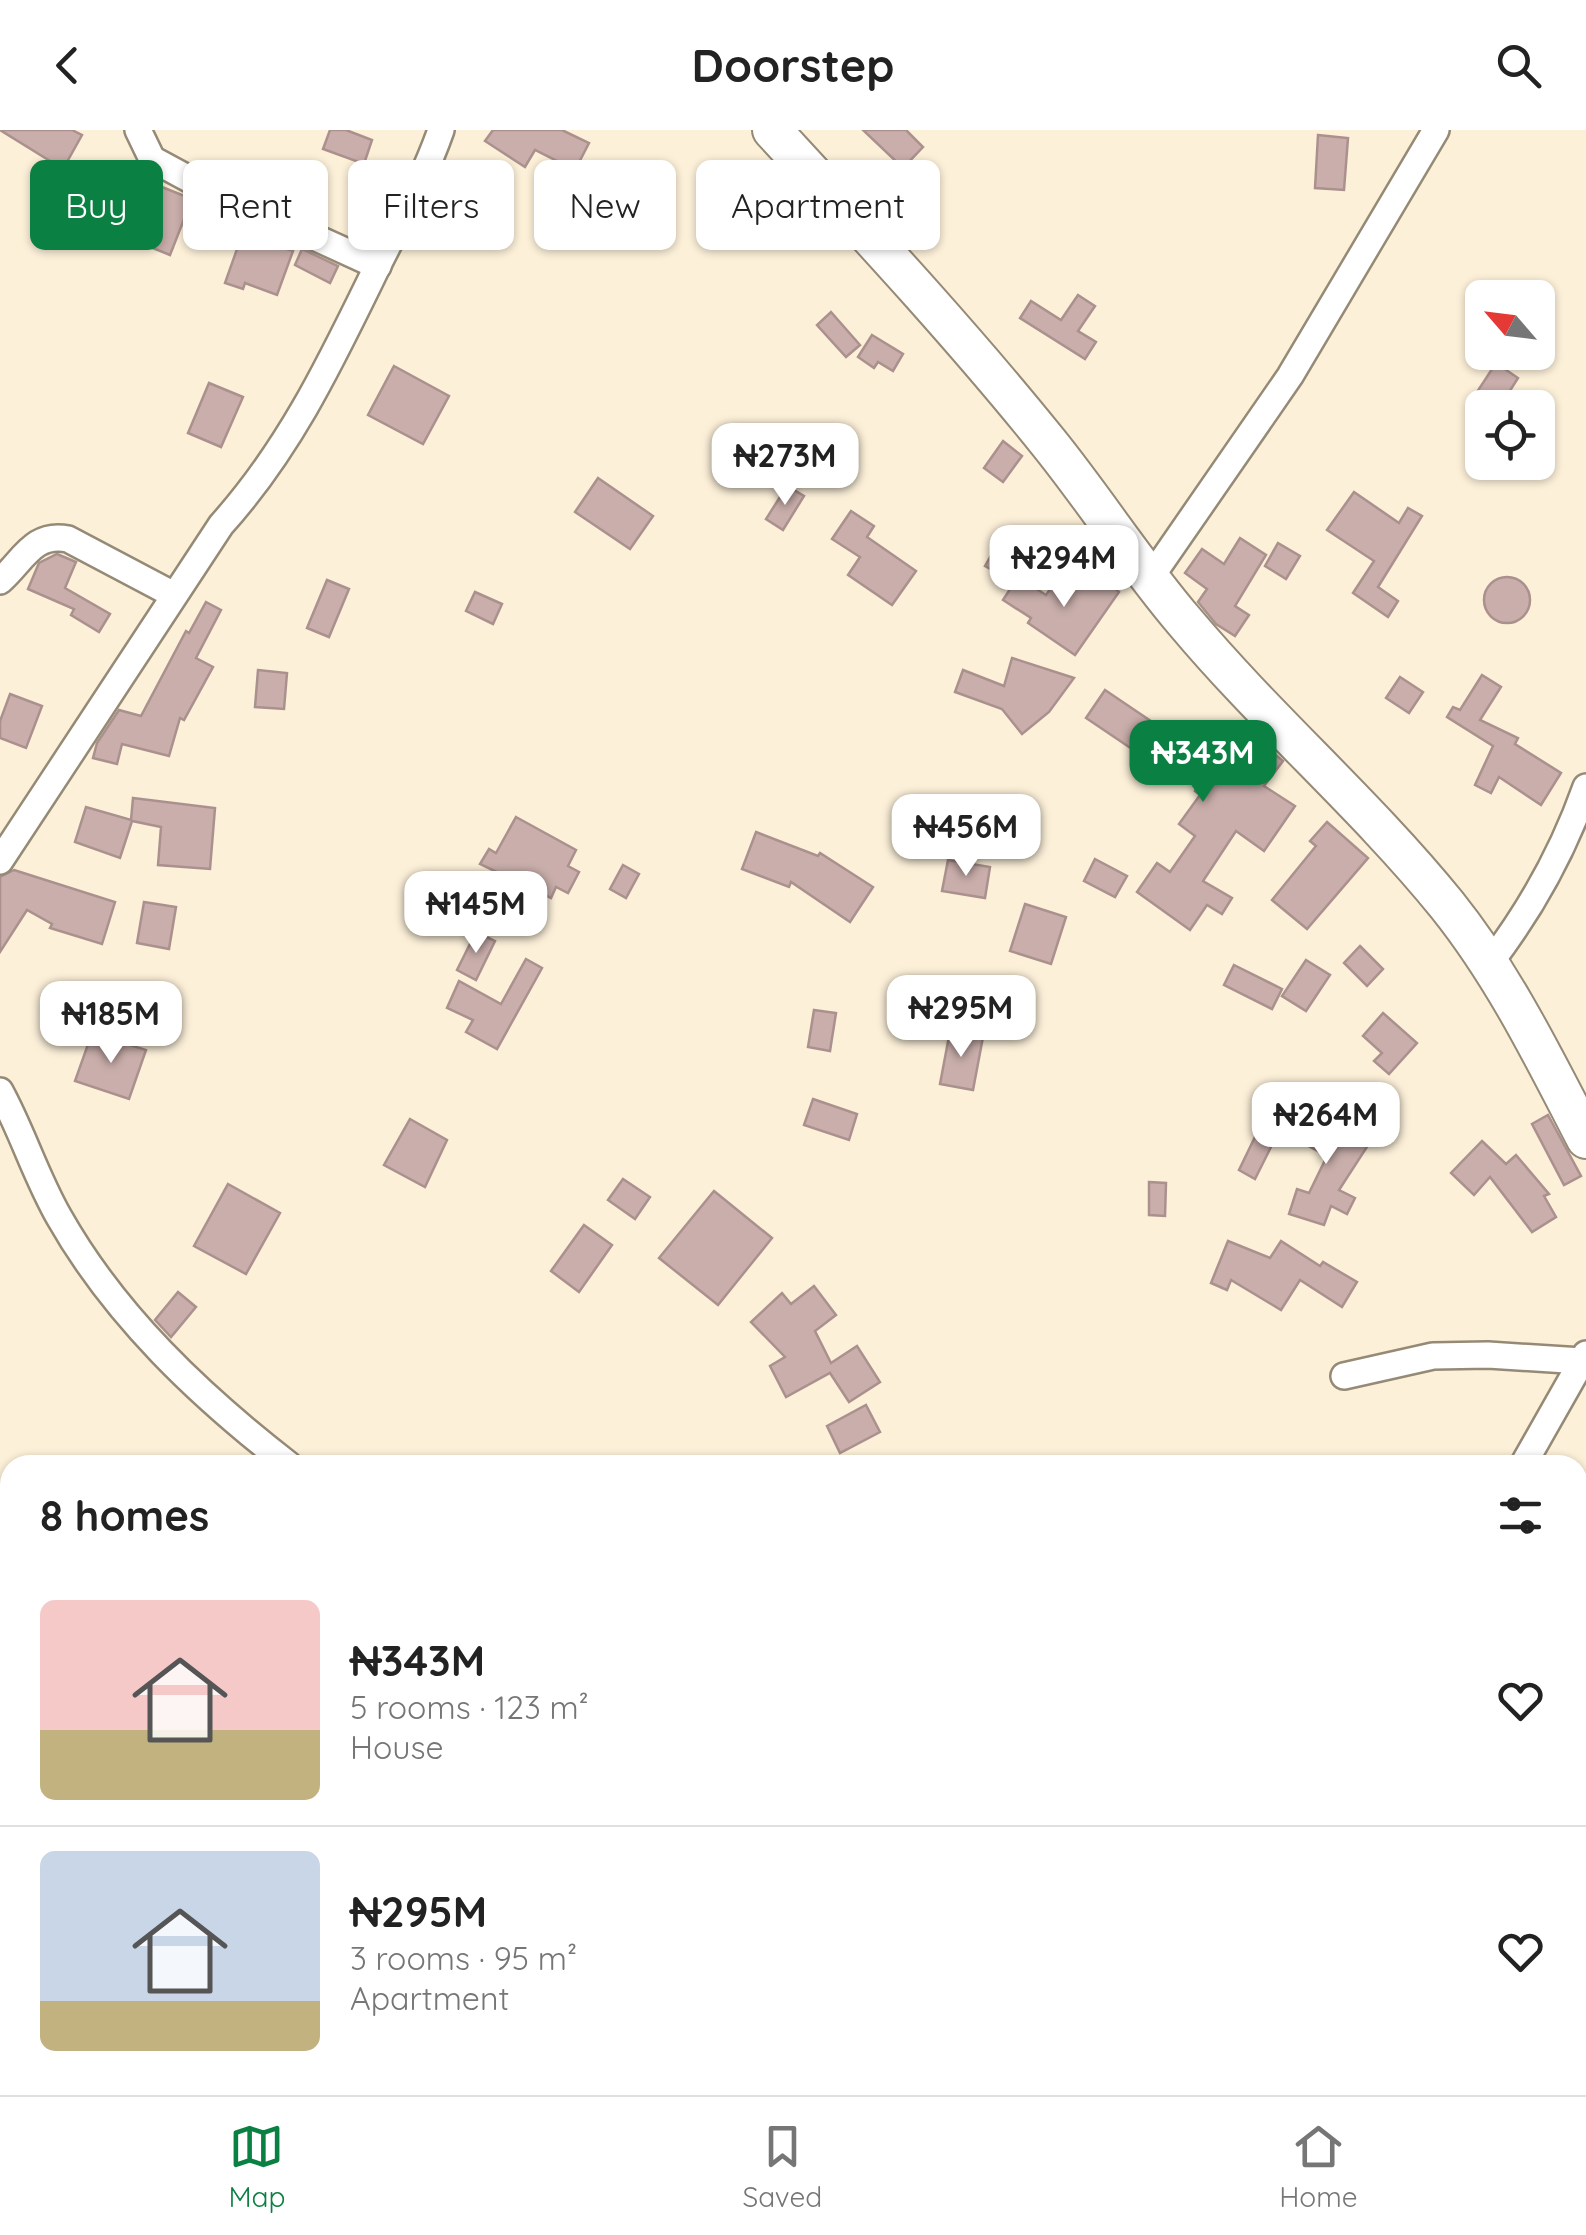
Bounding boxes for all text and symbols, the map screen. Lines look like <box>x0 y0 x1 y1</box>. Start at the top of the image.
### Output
text: Doorstep <box>692 37 894 93</box>
icon: back <box>40 38 95 93</box>
icon: search <box>1491 38 1546 93</box>
chip: Buy <box>30 160 163 250</box>
chip: Rent <box>183 160 328 250</box>
chip: Filters <box>348 160 514 250</box>
chip: New <box>534 160 676 250</box>
chip: Apartment <box>696 160 940 250</box>
north arrow <box>1465 280 1555 370</box>
map controls <box>1465 280 1555 480</box>
button: locate <box>1465 390 1555 480</box>
pin: ₦273M <box>715 423 855 508</box>
text: ₦273M <box>734 435 836 475</box>
pin: ₦294M <box>994 525 1134 610</box>
text: ₦294M <box>1012 537 1116 577</box>
pin: ₦343M <box>1133 720 1273 805</box>
text: ₦343M <box>1152 732 1254 772</box>
pin: ₦456M <box>896 794 1036 879</box>
text: ₦456M <box>914 806 1018 846</box>
pin: ₦145M <box>406 871 546 956</box>
text: ₦145M <box>426 883 526 923</box>
pin: ₦295M <box>891 975 1031 1060</box>
pin: ₦185M <box>41 981 181 1066</box>
text: ₦295M <box>909 987 1013 1027</box>
text: ₦185M <box>62 993 160 1033</box>
pin: ₦264M <box>1256 1082 1396 1167</box>
text: ₦264M <box>1274 1094 1378 1134</box>
icon: filters <box>1493 1488 1548 1543</box>
text: 8 homes <box>40 1489 209 1542</box>
text: ₦343M <box>350 1634 485 1687</box>
icon: home <box>120 1640 240 1760</box>
icon: heart <box>1493 1673 1548 1728</box>
text: 5 rooms · 123 m² <box>350 1687 589 1727</box>
text: House <box>350 1727 444 1767</box>
text: ₦295M <box>350 1885 487 1938</box>
icon: home <box>120 1891 240 2011</box>
icon: heart <box>1493 1924 1548 1979</box>
text: 3 rooms · 95 m² <box>350 1938 577 1978</box>
text: Apartment <box>350 1978 509 2018</box>
tab: Map <box>228 2119 286 2214</box>
tab: Saved <box>742 2119 822 2214</box>
tab: Home <box>1279 2119 1358 2214</box>

